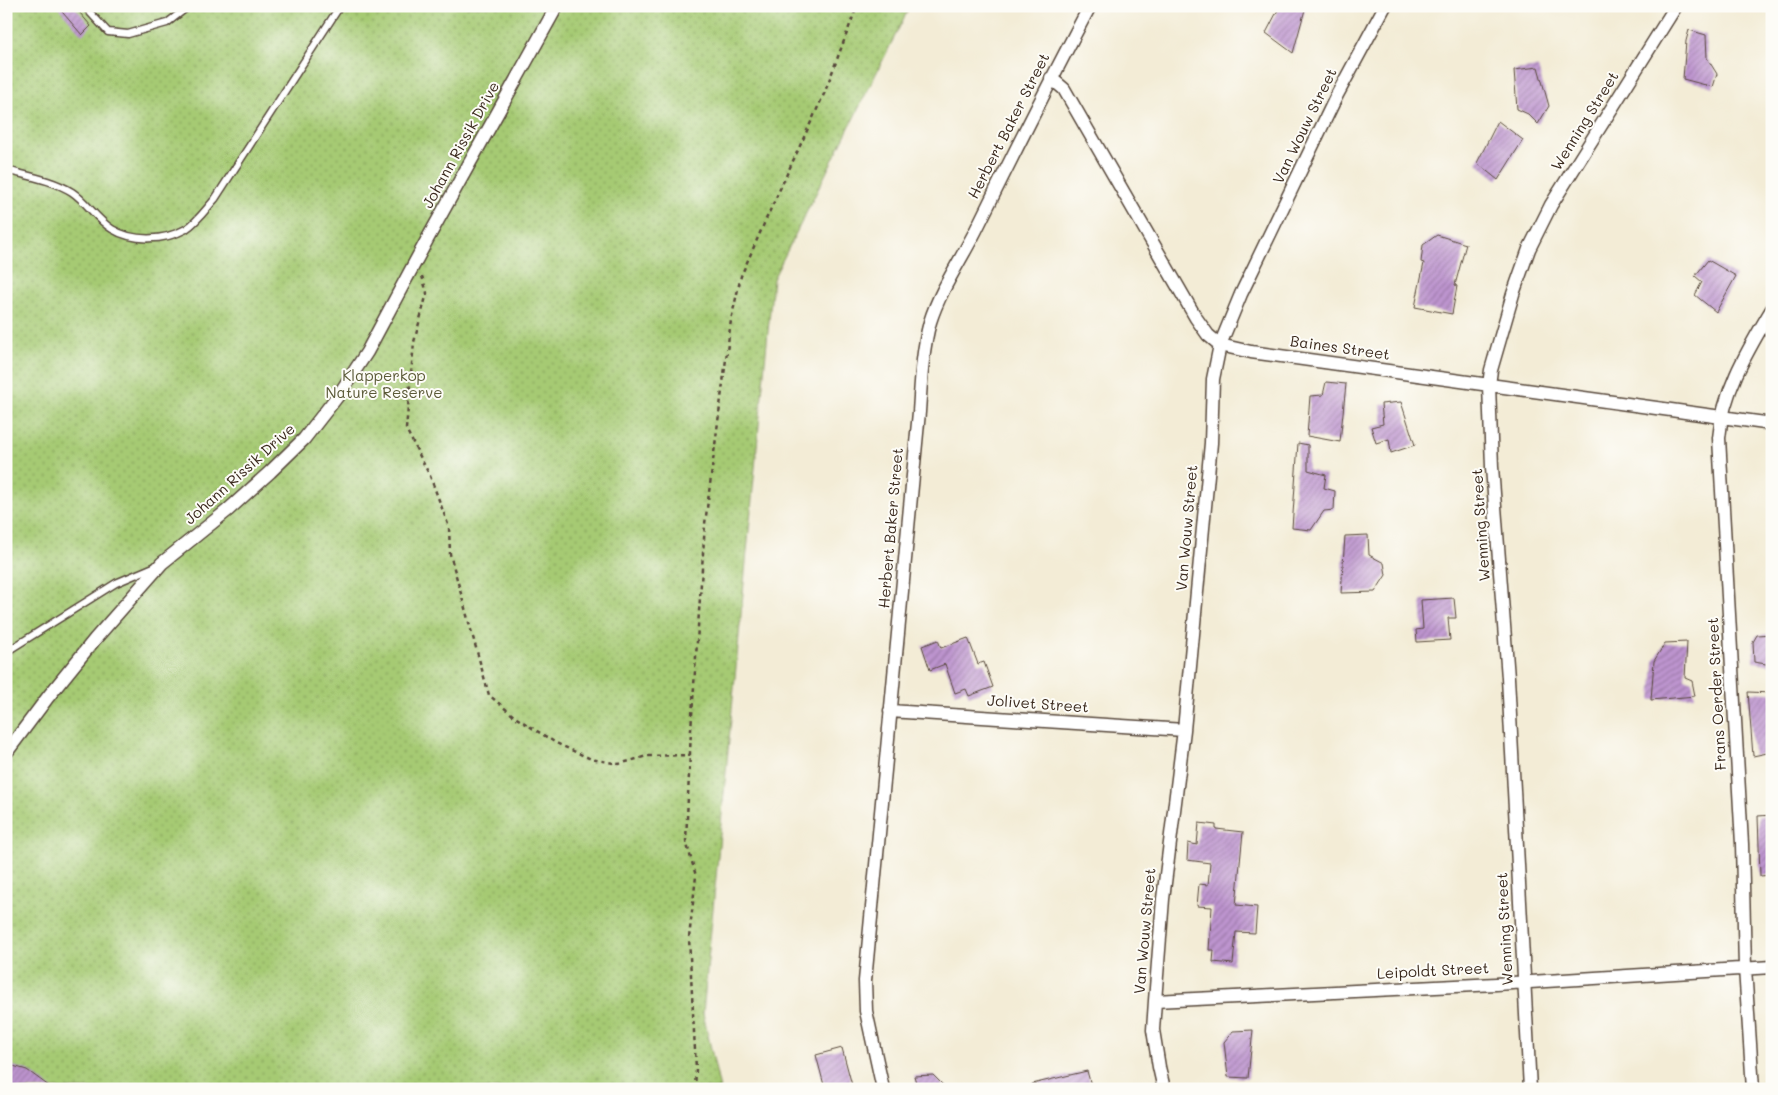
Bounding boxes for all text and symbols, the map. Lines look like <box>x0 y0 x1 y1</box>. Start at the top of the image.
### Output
street label: Herbert Baker Street <box>963 49 1054 202</box>
street label: Van Wouw Street <box>1267 64 1341 187</box>
street label: Wenning Street <box>1546 67 1623 174</box>
street label: Johann Rissik Drive <box>417 78 503 212</box>
street label: Baines Street <box>1289 330 1391 364</box>
park label: Klapperkop Nature Reserve <box>325 365 443 402</box>
street label: Johann Rissik Drive <box>180 418 299 528</box>
street label: Herbert Baker Street <box>873 447 907 609</box>
street label: Van Wouw Street <box>1171 464 1201 592</box>
street label: Wenning Street <box>1466 468 1494 582</box>
street label: Frans Oerder Street <box>1702 617 1730 771</box>
street label: Jolivet Street <box>987 689 1090 717</box>
street label: Van Wouw Street <box>1129 867 1159 995</box>
street label: Wenning Street <box>1491 872 1517 986</box>
street label: Leipoldt Street <box>1376 957 1490 983</box>

